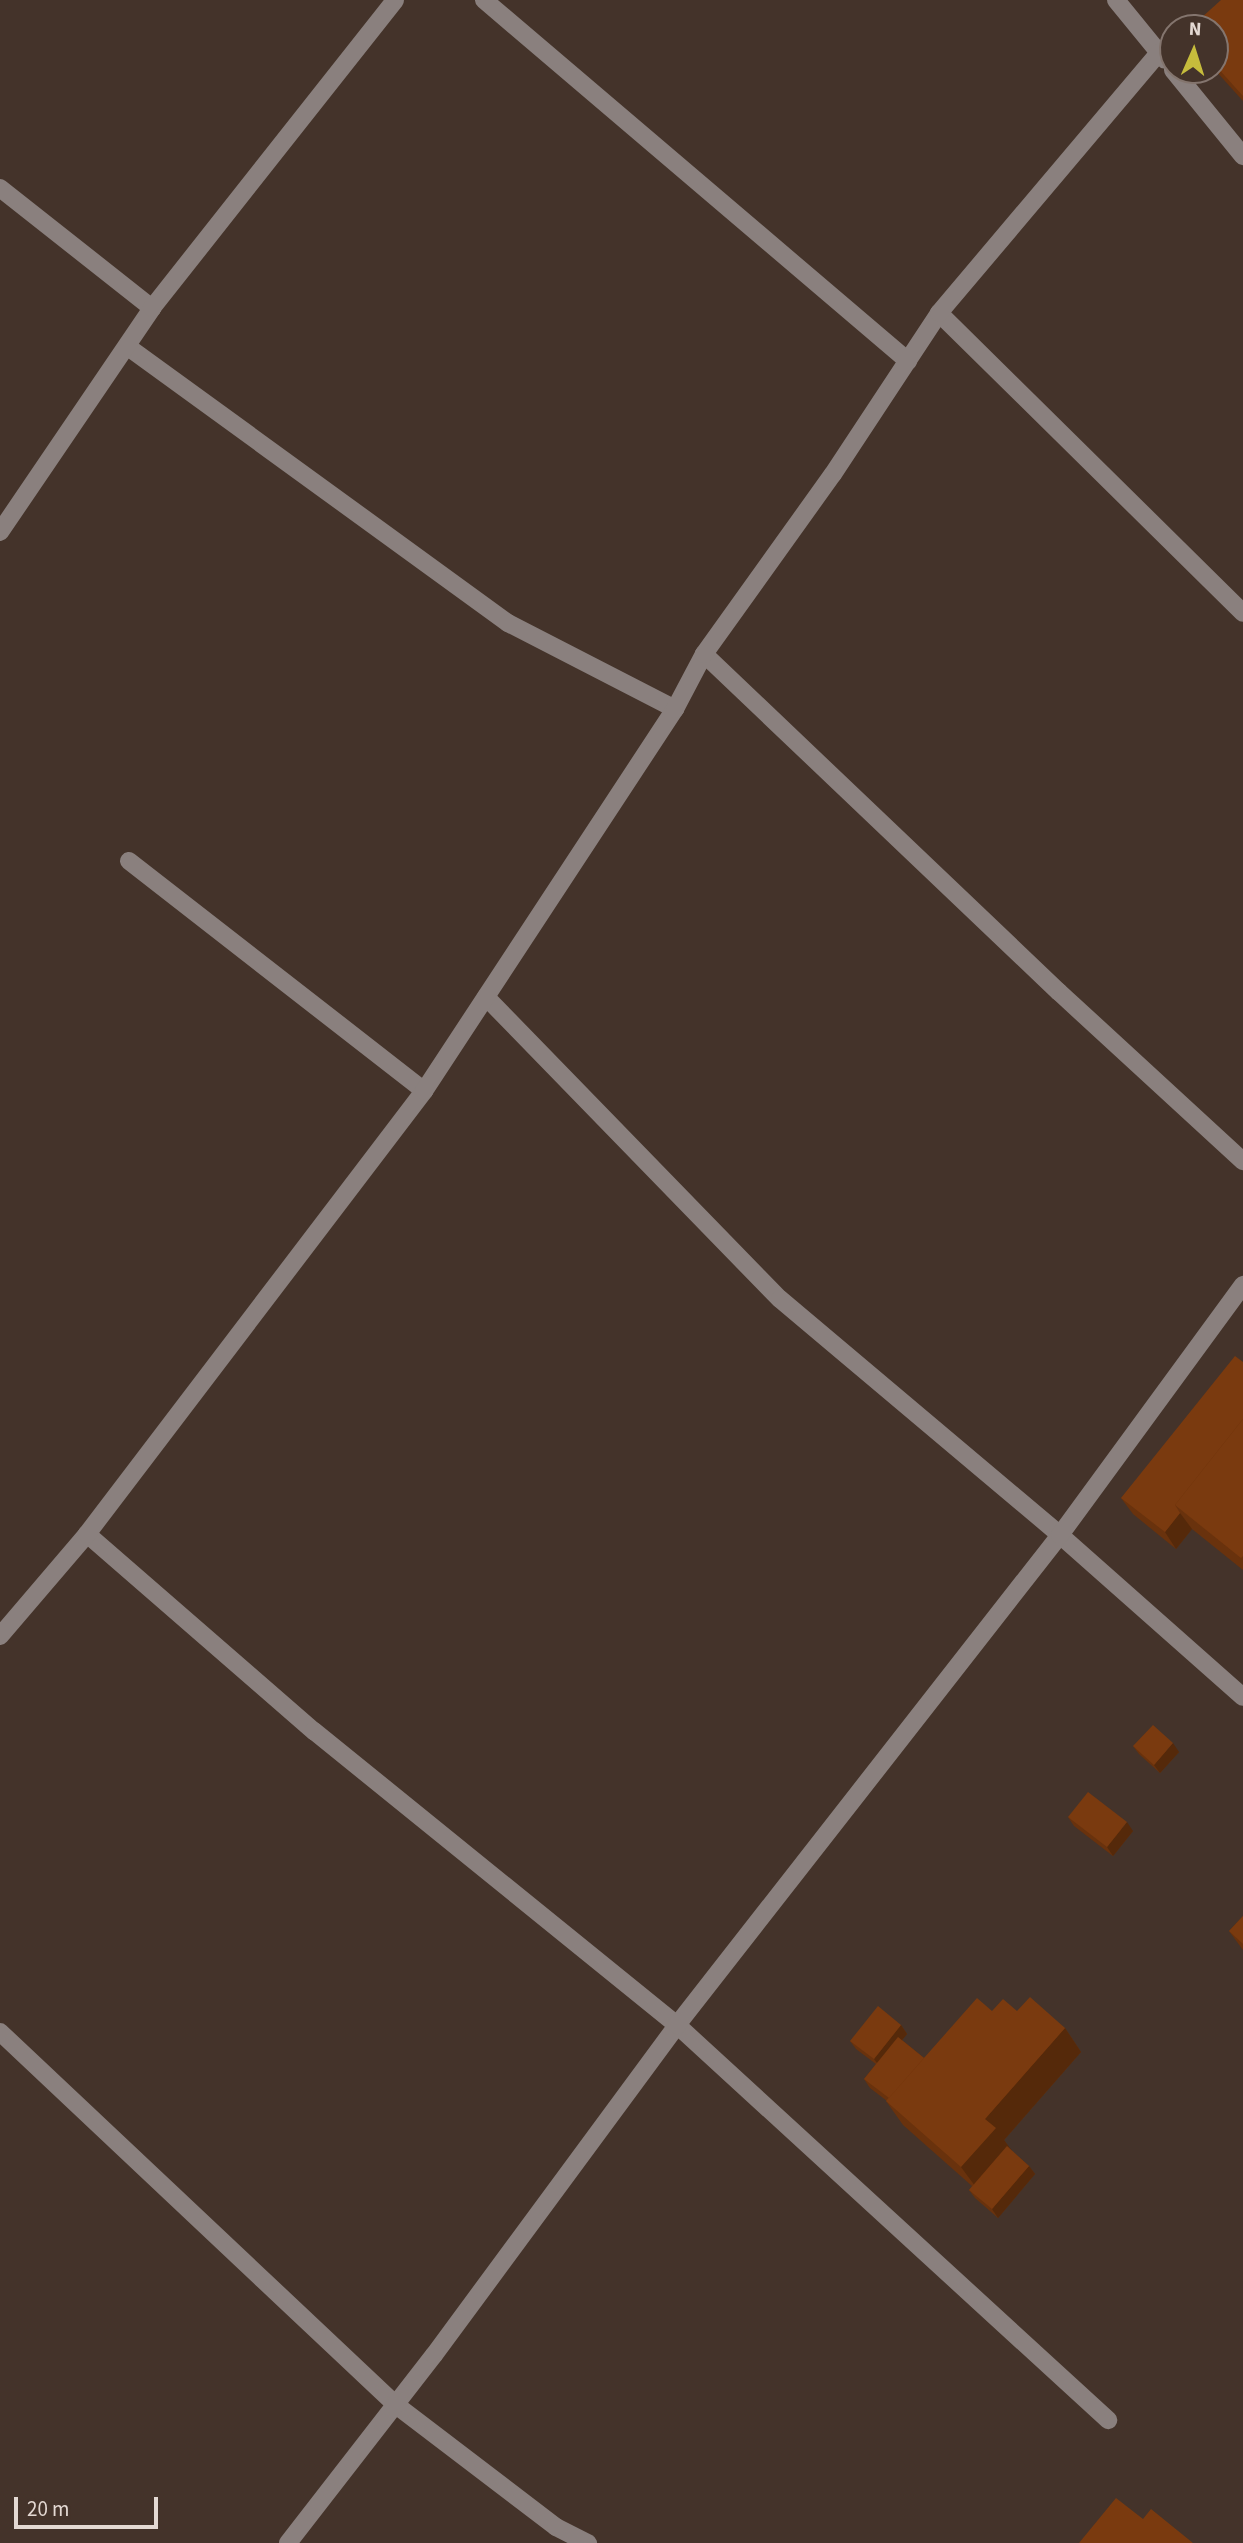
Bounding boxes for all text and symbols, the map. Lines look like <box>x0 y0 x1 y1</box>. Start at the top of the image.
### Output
north arrow <box>1159 14 1229 84</box>
text: N <box>1188 16 1202 43</box>
scale bar <box>18 2484 161 2528</box>
text: 20 m <box>27 2494 69 2524</box>

